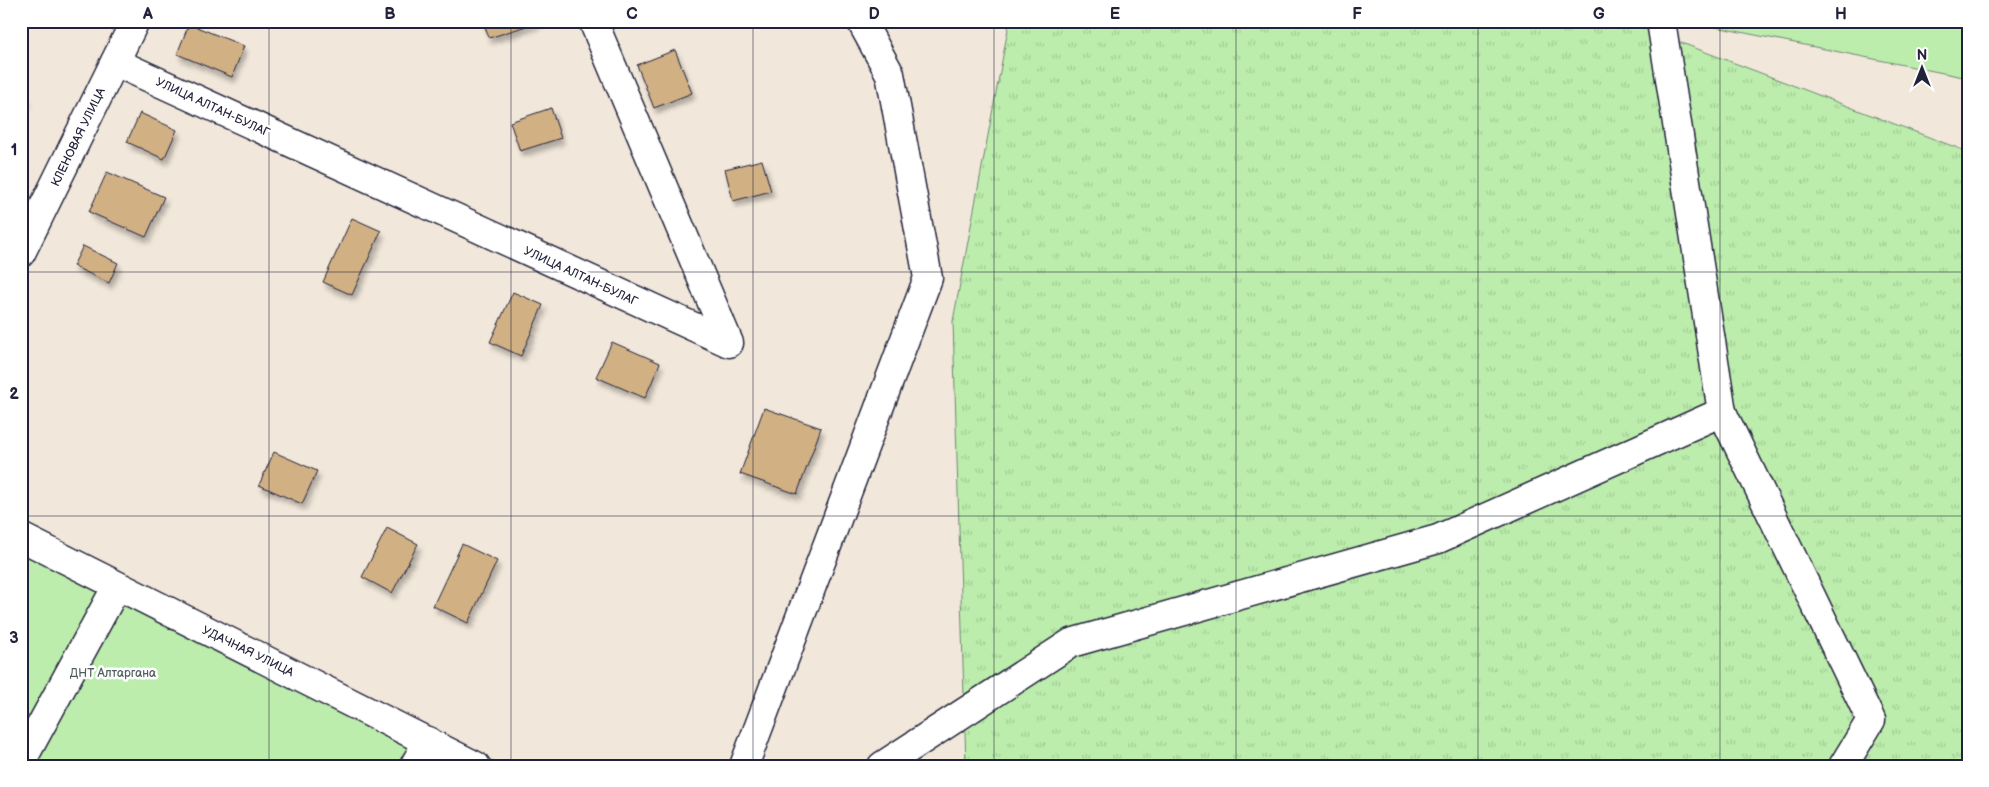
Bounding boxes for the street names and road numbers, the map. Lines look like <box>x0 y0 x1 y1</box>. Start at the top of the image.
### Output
street label: УЛИЦА АЛТАН-БУЛАГ <box>153 74 273 141</box>
street label: КЛЕНОВАЯ УЛИЦА <box>48 85 109 189</box>
street label: УЛИЦА АЛТАН-БУЛАГ <box>521 243 641 310</box>
street label: УДАЧНАЯ УЛИЦА <box>199 623 297 680</box>

